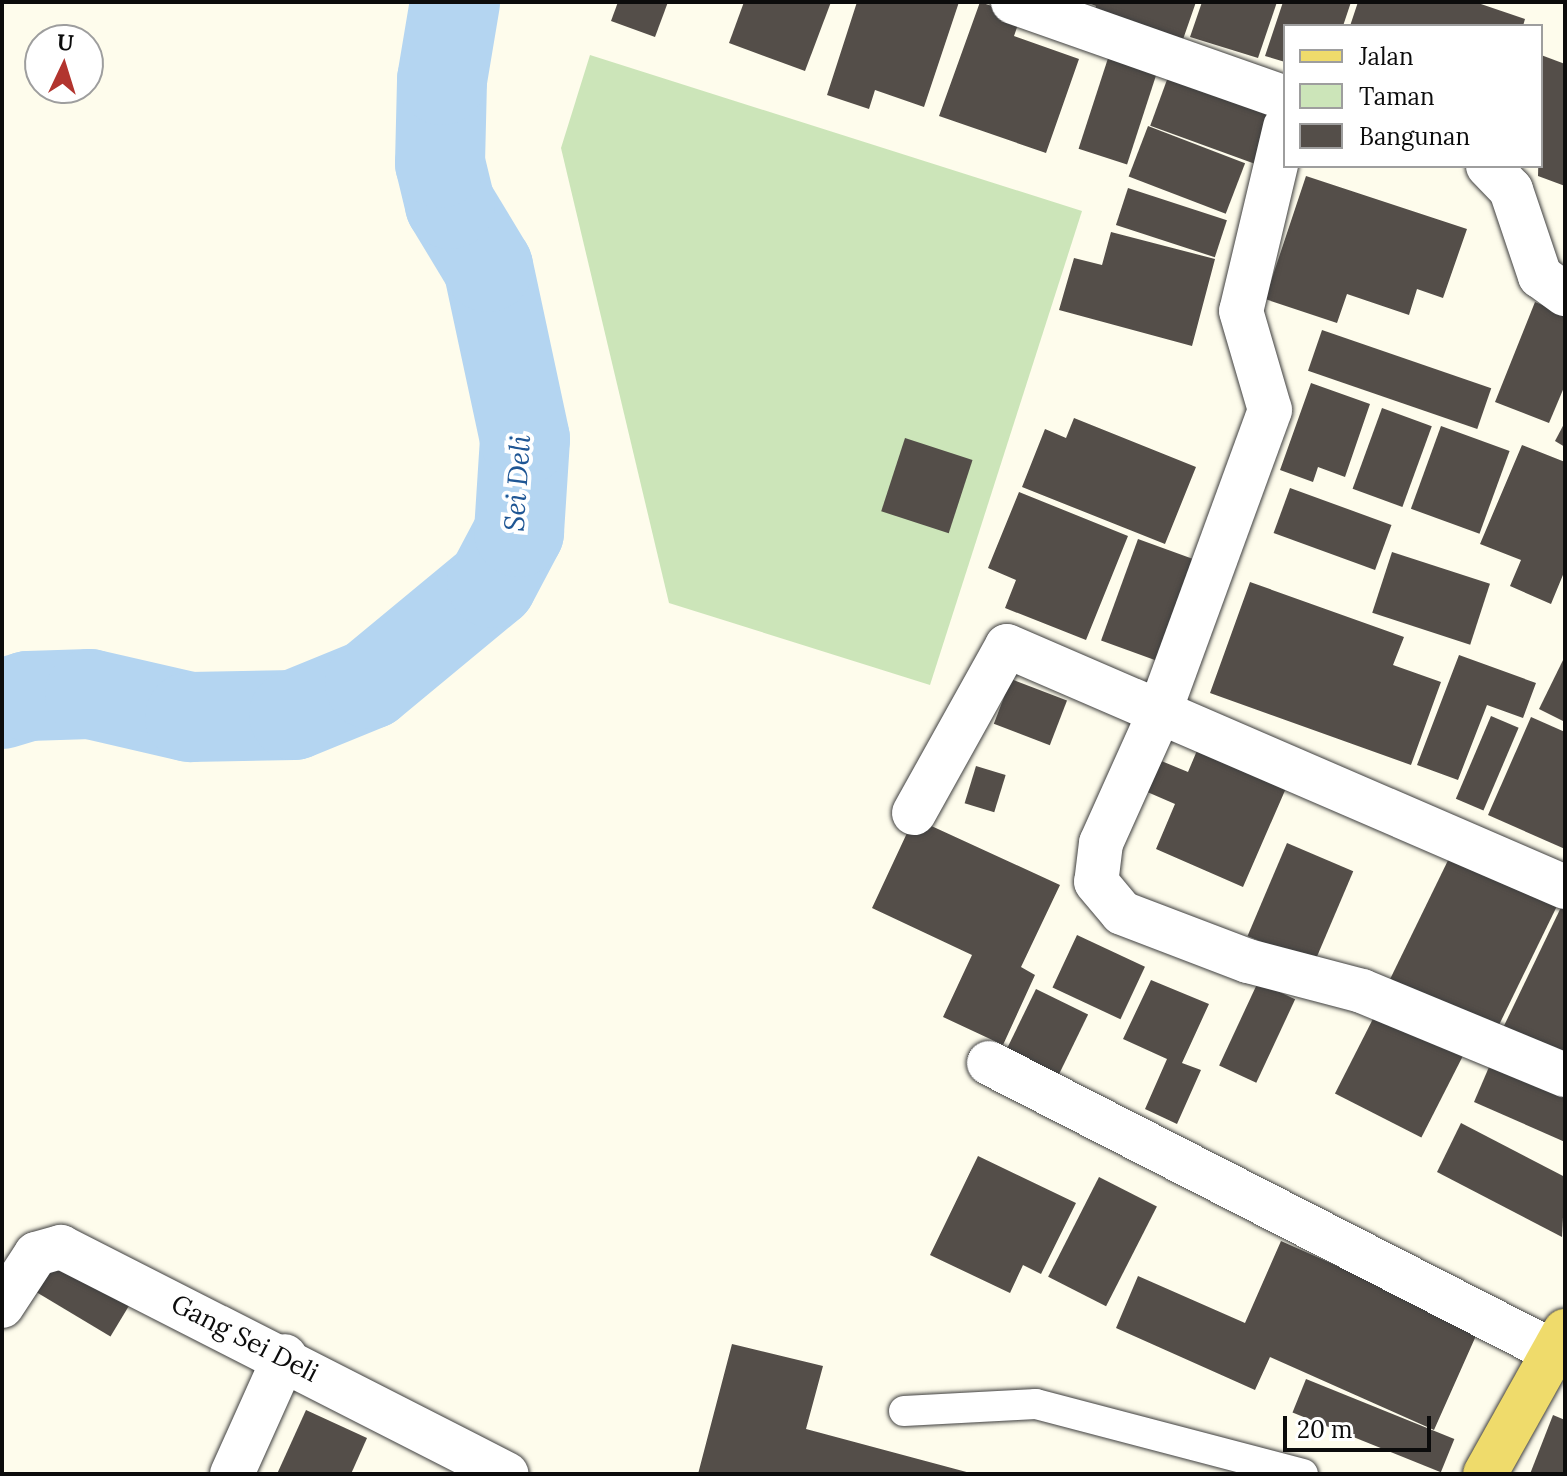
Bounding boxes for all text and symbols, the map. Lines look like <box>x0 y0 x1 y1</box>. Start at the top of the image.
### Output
north arrow <box>24 24 104 104</box>
legend <box>1283 24 1543 168</box>
text: U <box>56 28 75 57</box>
text: Jalan <box>1359 41 1413 72</box>
text: Taman <box>1359 81 1435 112</box>
text: Bangunan <box>1359 121 1470 152</box>
water label: Sei Deli <box>497 434 537 532</box>
street label: Gang Sei Deli <box>166 1288 324 1388</box>
scale bar <box>1287 1400 1435 1450</box>
text: 20 m <box>1297 1414 1353 1445</box>

